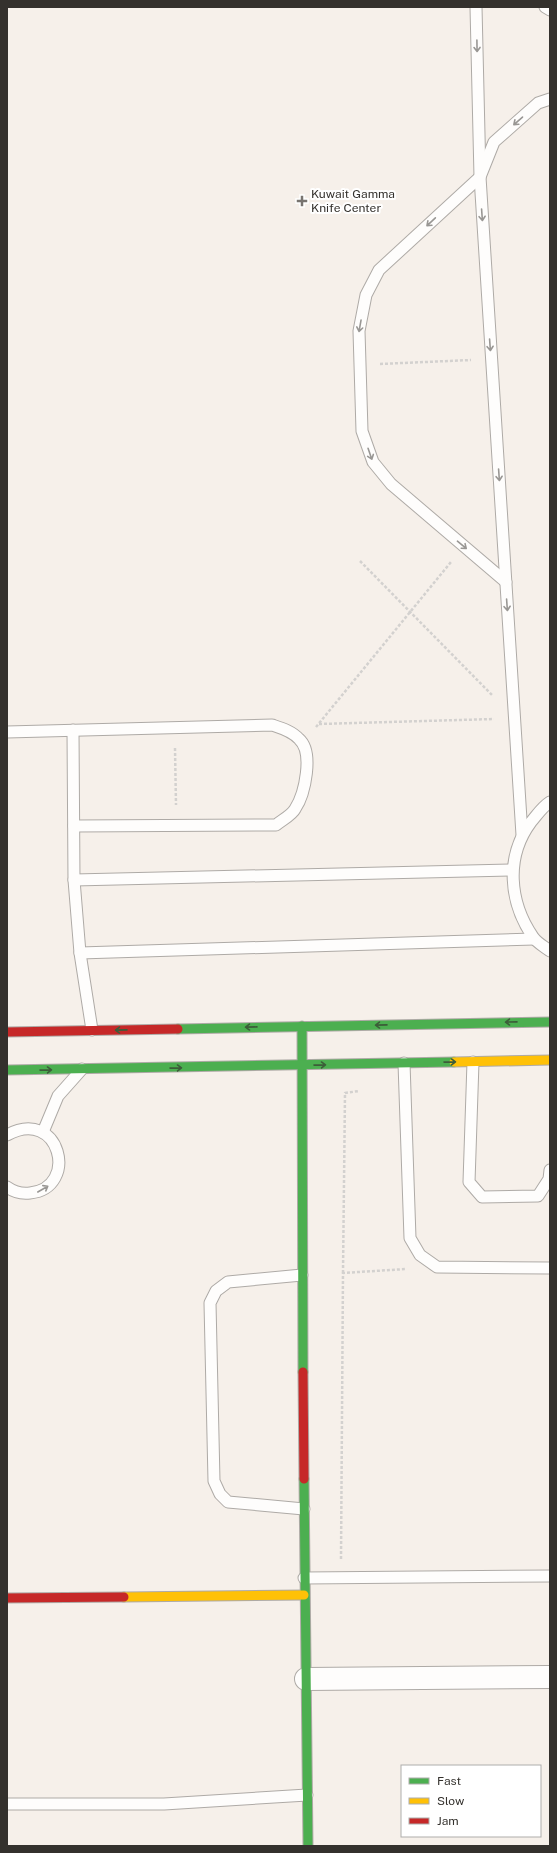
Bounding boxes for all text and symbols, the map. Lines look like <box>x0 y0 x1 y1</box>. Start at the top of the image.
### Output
one-way arrow <box>473 39 481 52</box>
one-way arrow <box>513 116 524 125</box>
place label: Kuwait Gamma Knife Center <box>311 187 395 215</box>
marker: Kuwait Gamma Knife Center <box>296 195 308 207</box>
one-way arrow <box>479 208 486 221</box>
one-way arrow <box>426 217 436 227</box>
one-way arrow <box>356 319 364 332</box>
one-way arrow <box>487 338 494 351</box>
one-way arrow <box>367 448 374 461</box>
one-way arrow <box>495 468 502 481</box>
one-way arrow <box>456 540 467 549</box>
one-way arrow <box>503 598 511 611</box>
one-way arrow <box>505 1018 518 1026</box>
one-way arrow <box>375 1021 388 1029</box>
one-way arrow <box>245 1023 258 1031</box>
one-way arrow <box>115 1026 128 1034</box>
one-way arrow <box>443 1058 456 1066</box>
one-way arrow <box>313 1061 326 1069</box>
one-way arrow <box>169 1064 182 1072</box>
one-way arrow <box>39 1066 52 1074</box>
one-way arrow <box>37 1184 49 1192</box>
legend <box>401 1765 541 1837</box>
text: Fast <box>437 1774 462 1788</box>
text: Slow <box>437 1794 465 1808</box>
text: Jam <box>437 1814 459 1828</box>

